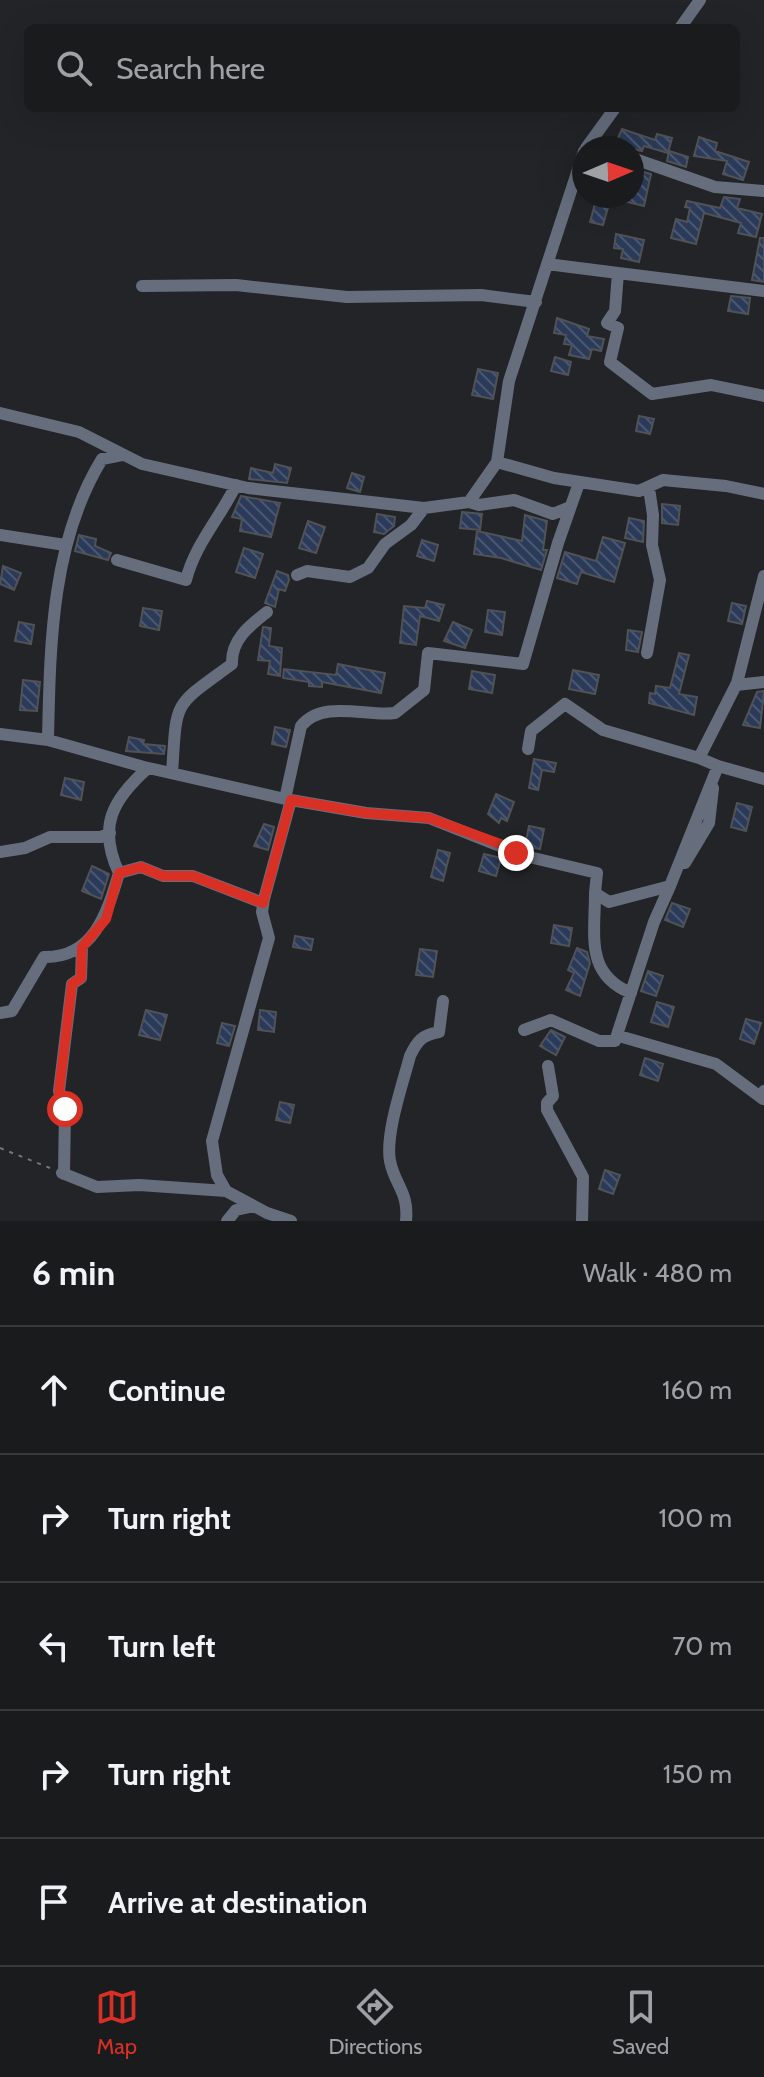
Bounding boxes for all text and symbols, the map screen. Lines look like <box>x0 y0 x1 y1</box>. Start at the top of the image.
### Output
search box <box>24 24 740 112</box>
icon: search <box>52 46 96 90</box>
text: Search here <box>116 50 265 87</box>
north arrow <box>572 136 644 208</box>
route end <box>498 835 534 871</box>
route start <box>47 1091 83 1127</box>
text: 6 min <box>32 1252 115 1294</box>
text: Walk · 480 m <box>583 1257 732 1289</box>
icon: ahead <box>32 1368 76 1412</box>
text: Continue <box>108 1372 225 1409</box>
text: 160 m <box>662 1374 732 1406</box>
icon: right <box>32 1496 76 1540</box>
text: Turn right <box>108 1500 231 1537</box>
text: 100 m <box>659 1502 732 1534</box>
icon: left <box>32 1624 76 1668</box>
text: Turn left <box>108 1628 216 1665</box>
text: 70 m <box>672 1630 732 1662</box>
icon: right <box>32 1752 76 1796</box>
text: Turn right <box>108 1756 231 1793</box>
text: 150 m <box>663 1758 732 1790</box>
icon: arrive <box>32 1880 76 1924</box>
text: Arrive at destination <box>108 1884 368 1921</box>
tab: Map <box>95 1985 139 2060</box>
tab: Directions <box>328 1985 422 2060</box>
tab: Saved <box>612 1985 669 2060</box>

